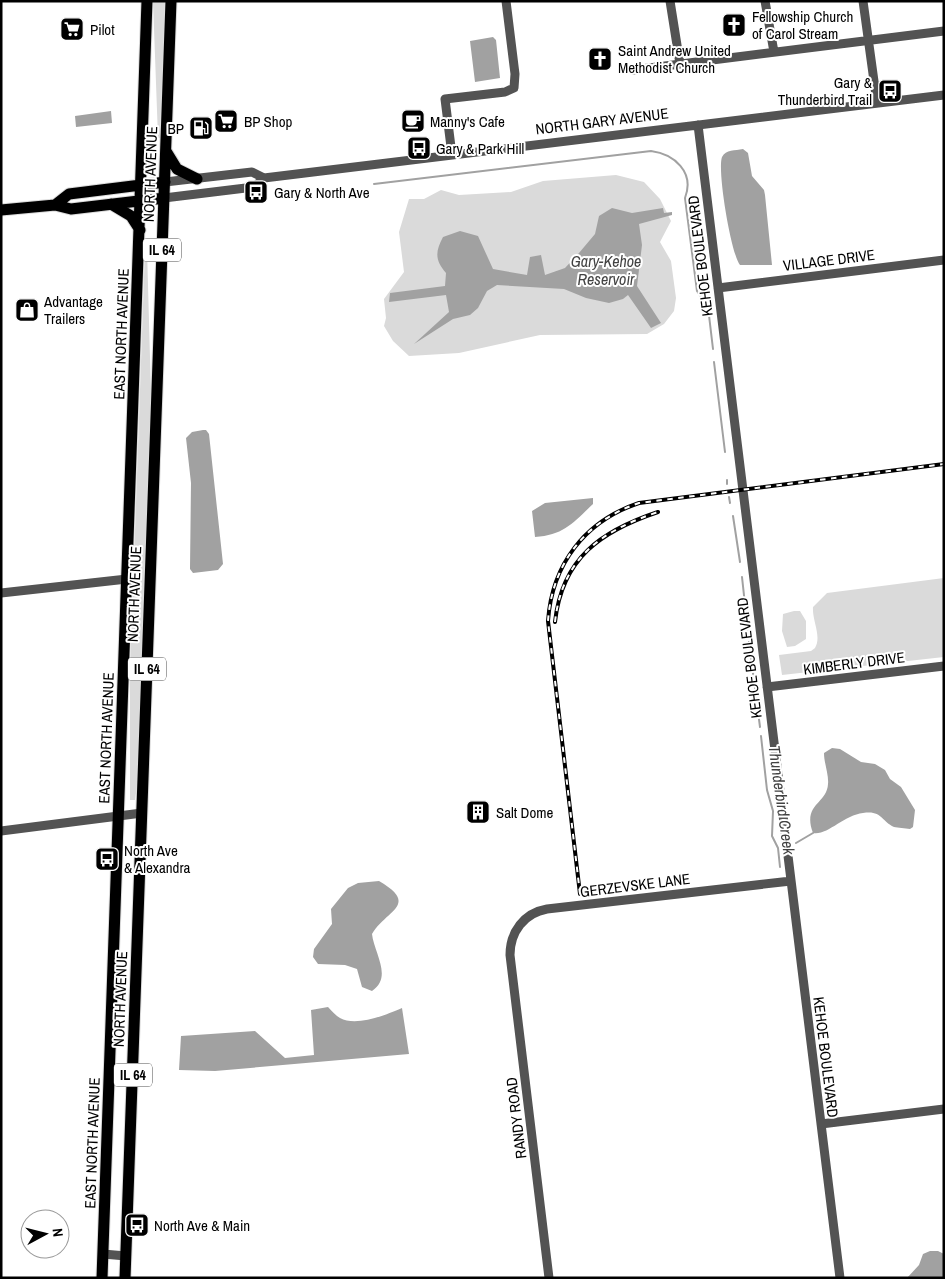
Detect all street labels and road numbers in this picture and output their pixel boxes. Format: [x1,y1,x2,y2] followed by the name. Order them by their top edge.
[534,102,670,140] street label: NORTH GARY AVENUE
[138,126,162,222] street label: NORTH AVENUE
[682,194,718,318] street label: KEHOE BOULEVARD
[143,238,181,262] road number: IL 64
[782,244,876,276] street label: VILLAGE DRIVE
[108,268,134,400] street label: EAST NORTH AVENUE
[122,546,146,642] street label: NORTH AVENUE
[731,596,767,720] street label: KEHOE BOULEVARD
[802,646,906,680] street label: KIMBERLY DRIVE
[128,658,166,681] road number: IL 64
[93,672,119,804] street label: EAST NORTH AVENUE
[579,868,691,902] street label: GERZEVSKE LANE
[108,951,132,1047] street label: NORTH AVENUE
[808,995,844,1119] street label: KEHOE BOULEVARD
[114,1064,152,1086] road number: IL 64
[501,1076,531,1160] street label: RANDY ROAD
[79,1077,105,1209] street label: EAST NORTH AVENUE

